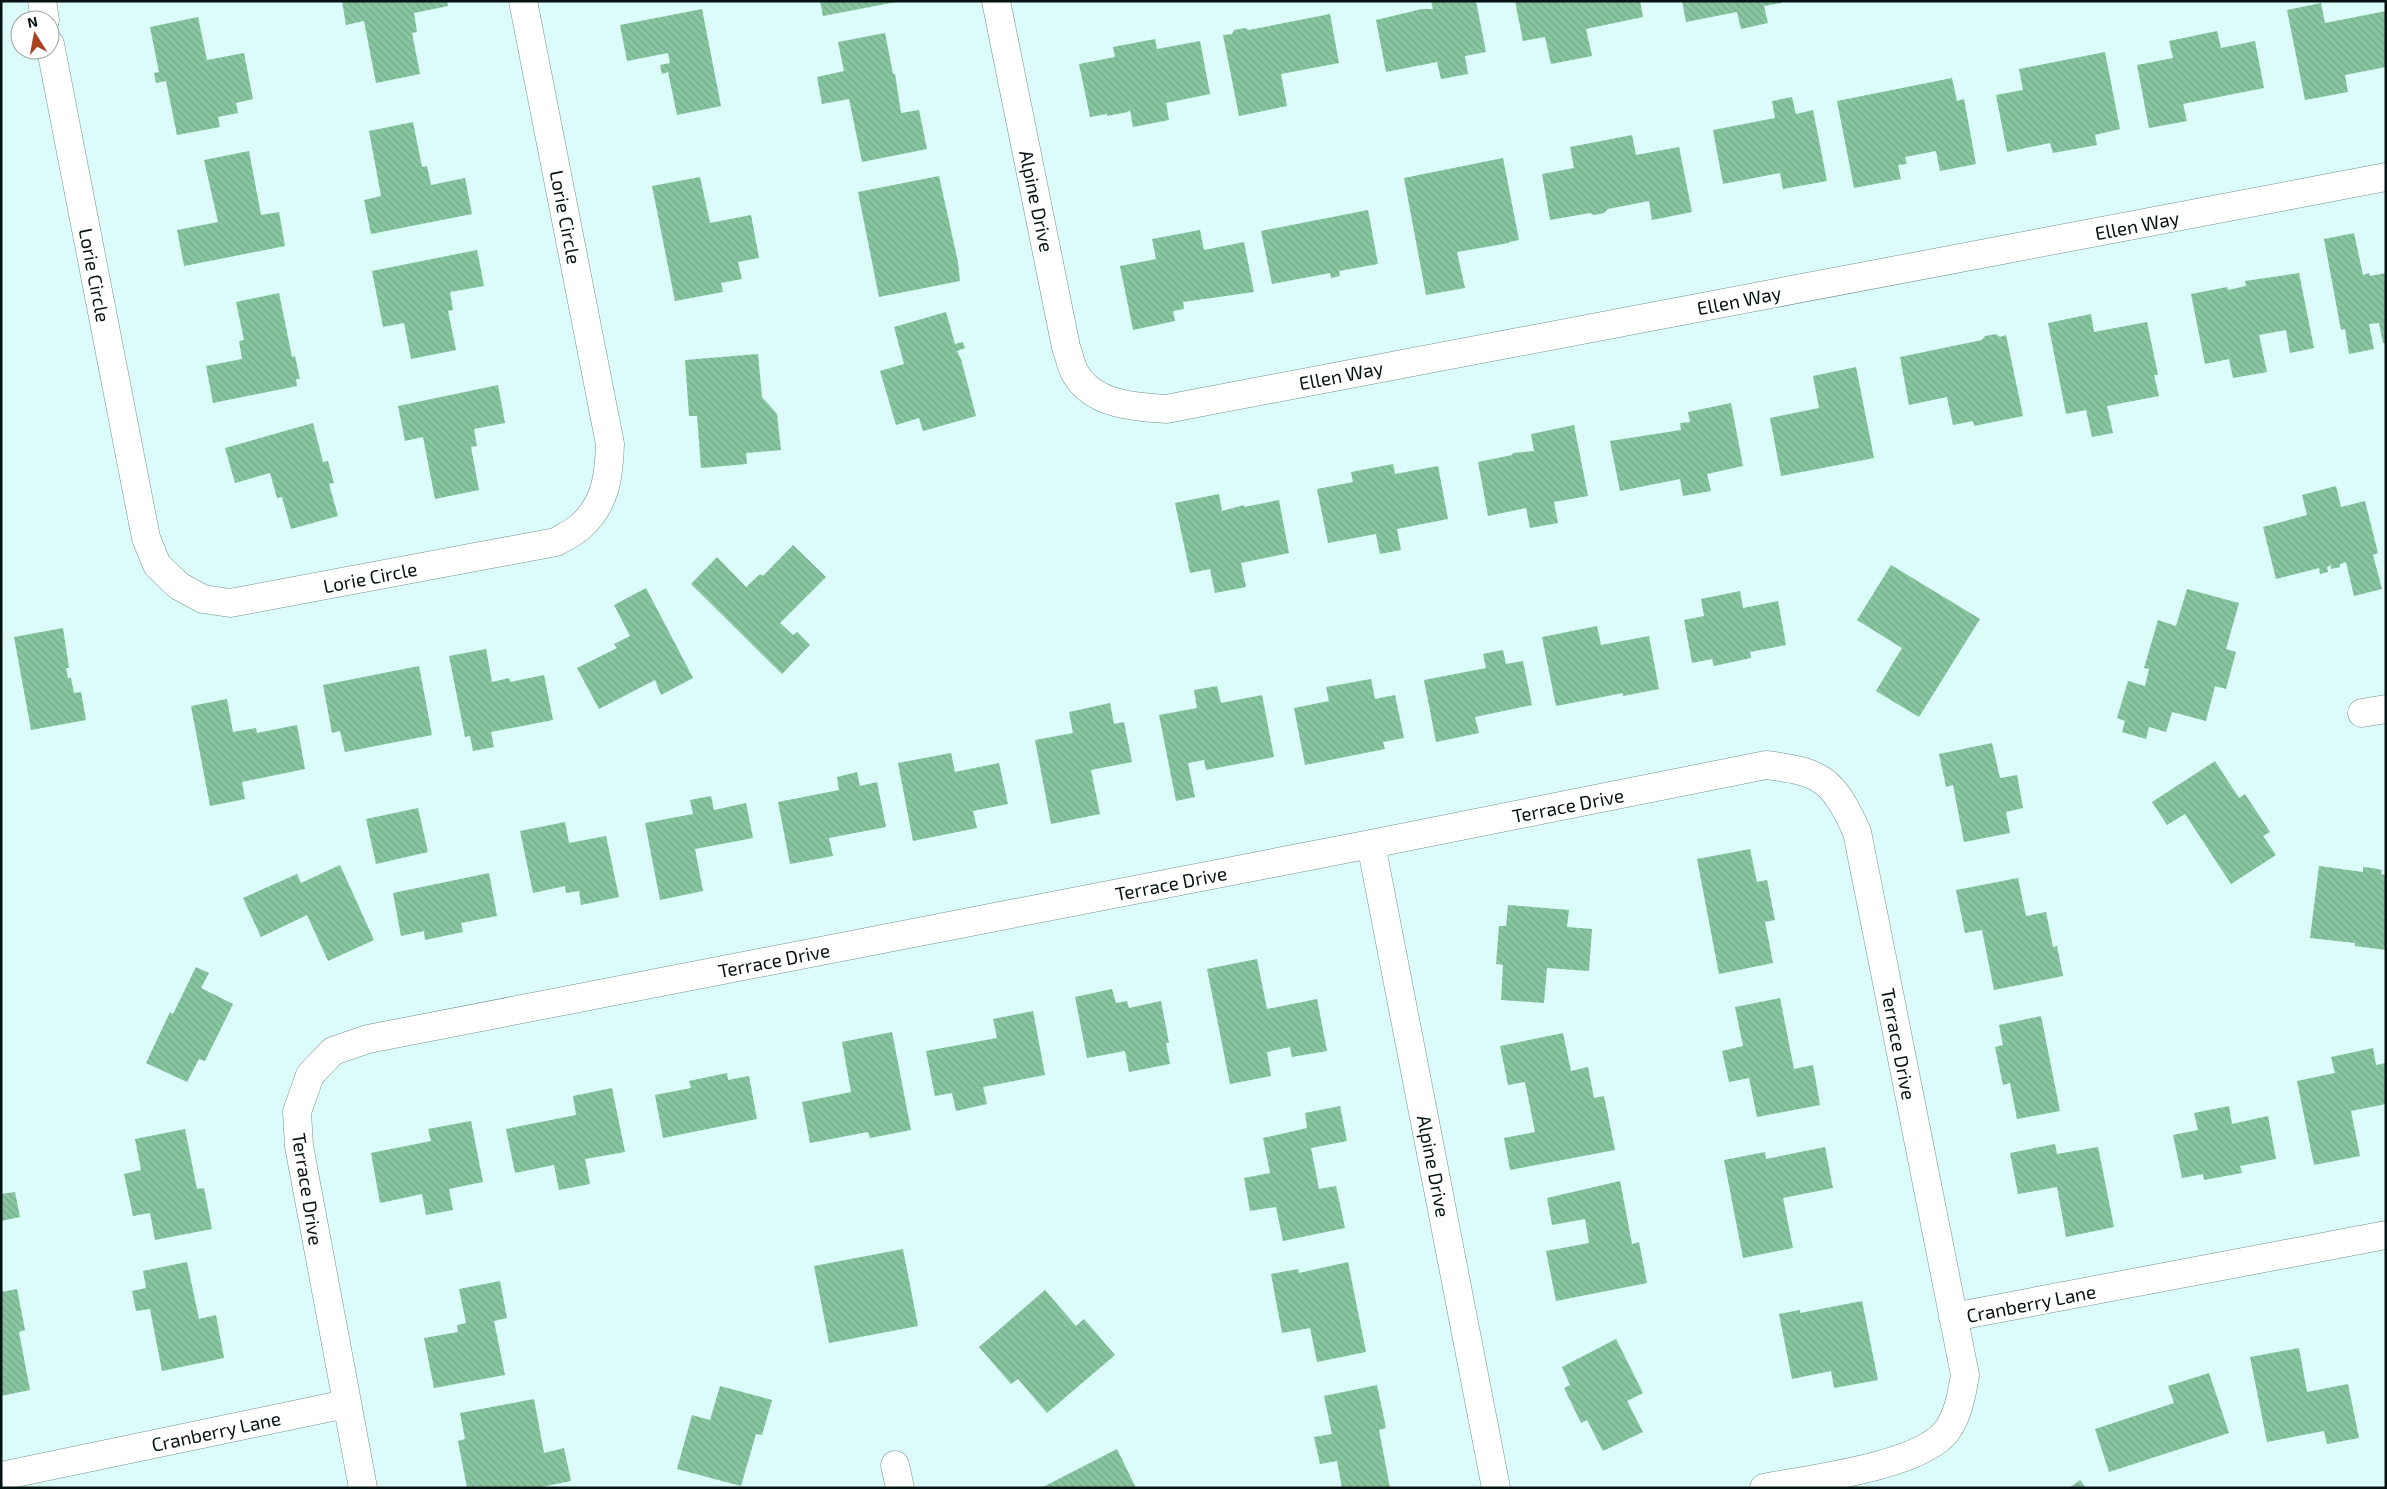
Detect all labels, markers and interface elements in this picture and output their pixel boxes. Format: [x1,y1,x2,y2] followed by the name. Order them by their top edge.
[10,10,60,60] north arrow
[26,12,39,31] text: N
[1015,148,1059,254] street label: Alpine Drive
[546,168,586,266] street label: Lorie Circle
[2093,206,2181,244] street label: Ellen Way
[75,226,115,324] street label: Lorie Circle
[1695,281,1783,319] street label: Ellen Way
[1297,356,1385,394] street label: Ellen Way
[321,557,419,597] street label: Lorie Circle
[1510,783,1626,827] street label: Terrace Drive
[1113,861,1229,905] street label: Terrace Drive
[716,938,832,982] street label: Terrace Drive
[1877,986,1921,1102] street label: Terrace Drive
[1413,1113,1455,1219] street label: Alpine Drive
[288,1131,328,1247] street label: Terrace Drive
[1964,1279,2098,1327] street label: Cranberry Lane
[149,1406,283,1456] street label: Cranberry Lane

